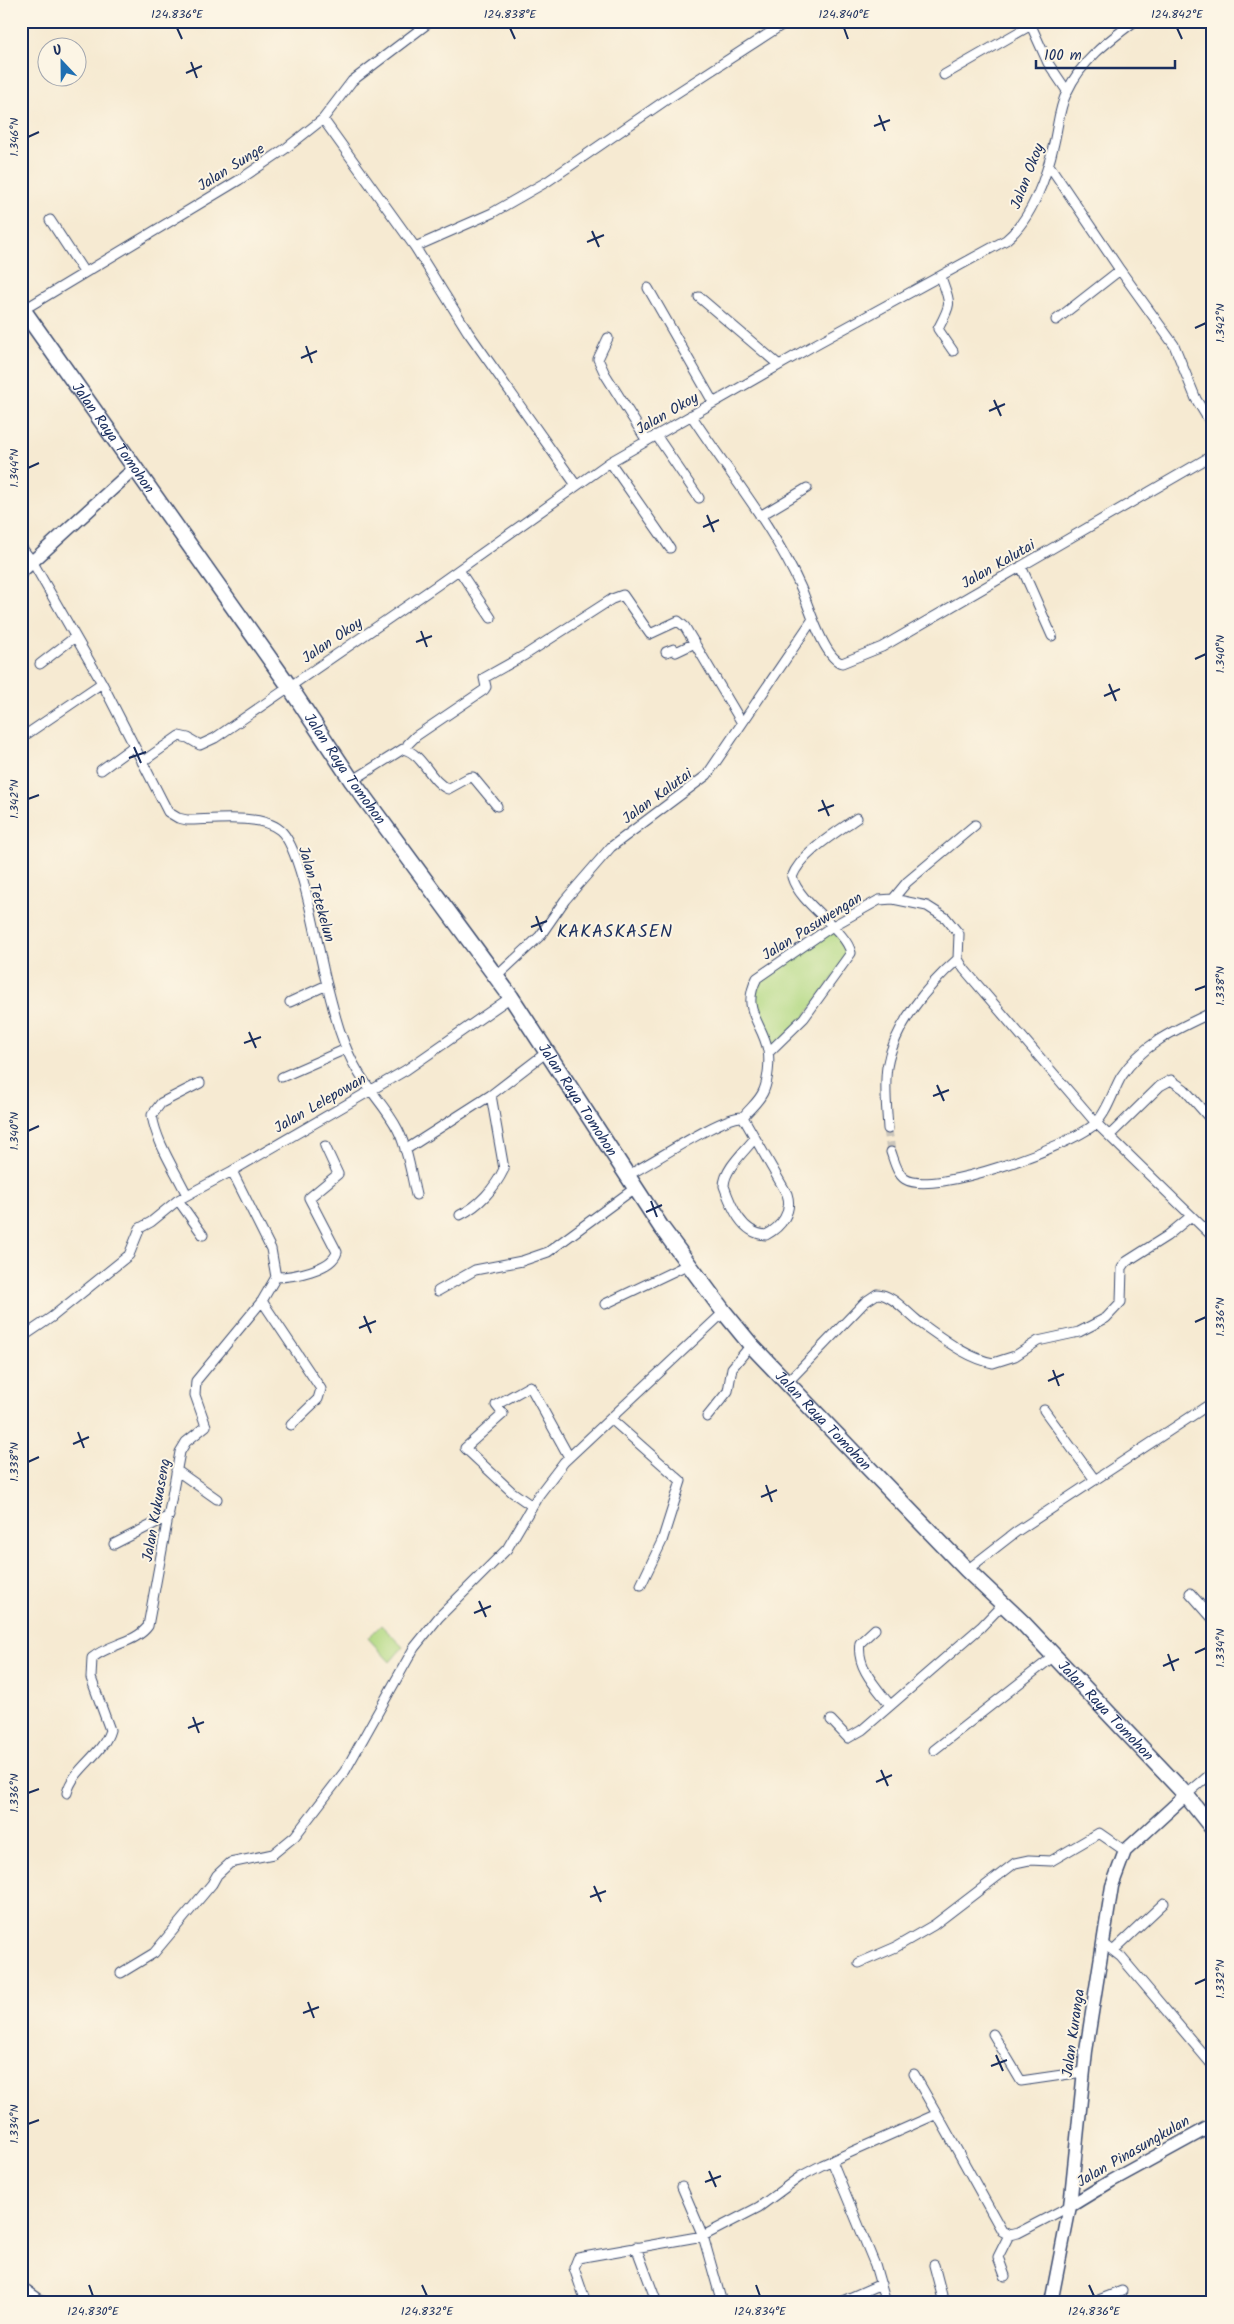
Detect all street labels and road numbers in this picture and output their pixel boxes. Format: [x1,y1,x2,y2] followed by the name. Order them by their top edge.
[193,137,270,198] street label: Jalan Sunge
[1004,139,1052,213] street label: Jalan Okoy
[65,378,160,499] street label: Jalan Raya Tomohon
[632,386,704,441] street label: Jalan Okoy
[957,533,1041,596] street label: Jalan Kalutai
[297,611,369,670] street label: Jalan Okoy
[297,708,391,830] street label: Jalan Raya Tomohon
[617,762,699,831] street label: Jalan Kalutai
[291,843,341,945] street label: Jalan Tetekelun
[758,886,867,967] street label: Jalan Pasuwengan
[531,1039,623,1162] street label: Jalan Raya Tomohon
[270,1068,371,1140] street label: Jalan Lelepowan
[768,1366,877,1477] street label: Jalan Raya Tomohon
[136,1457,178,1564] street label: Jalan Kukuaseng
[1051,1655,1159,1767] street label: Jalan Raya Tomohon
[1056,1987,1092,2079] street label: Jalan Kuranga
[1072,2110,1195,2194] street label: Jalan Pinasungkulan

